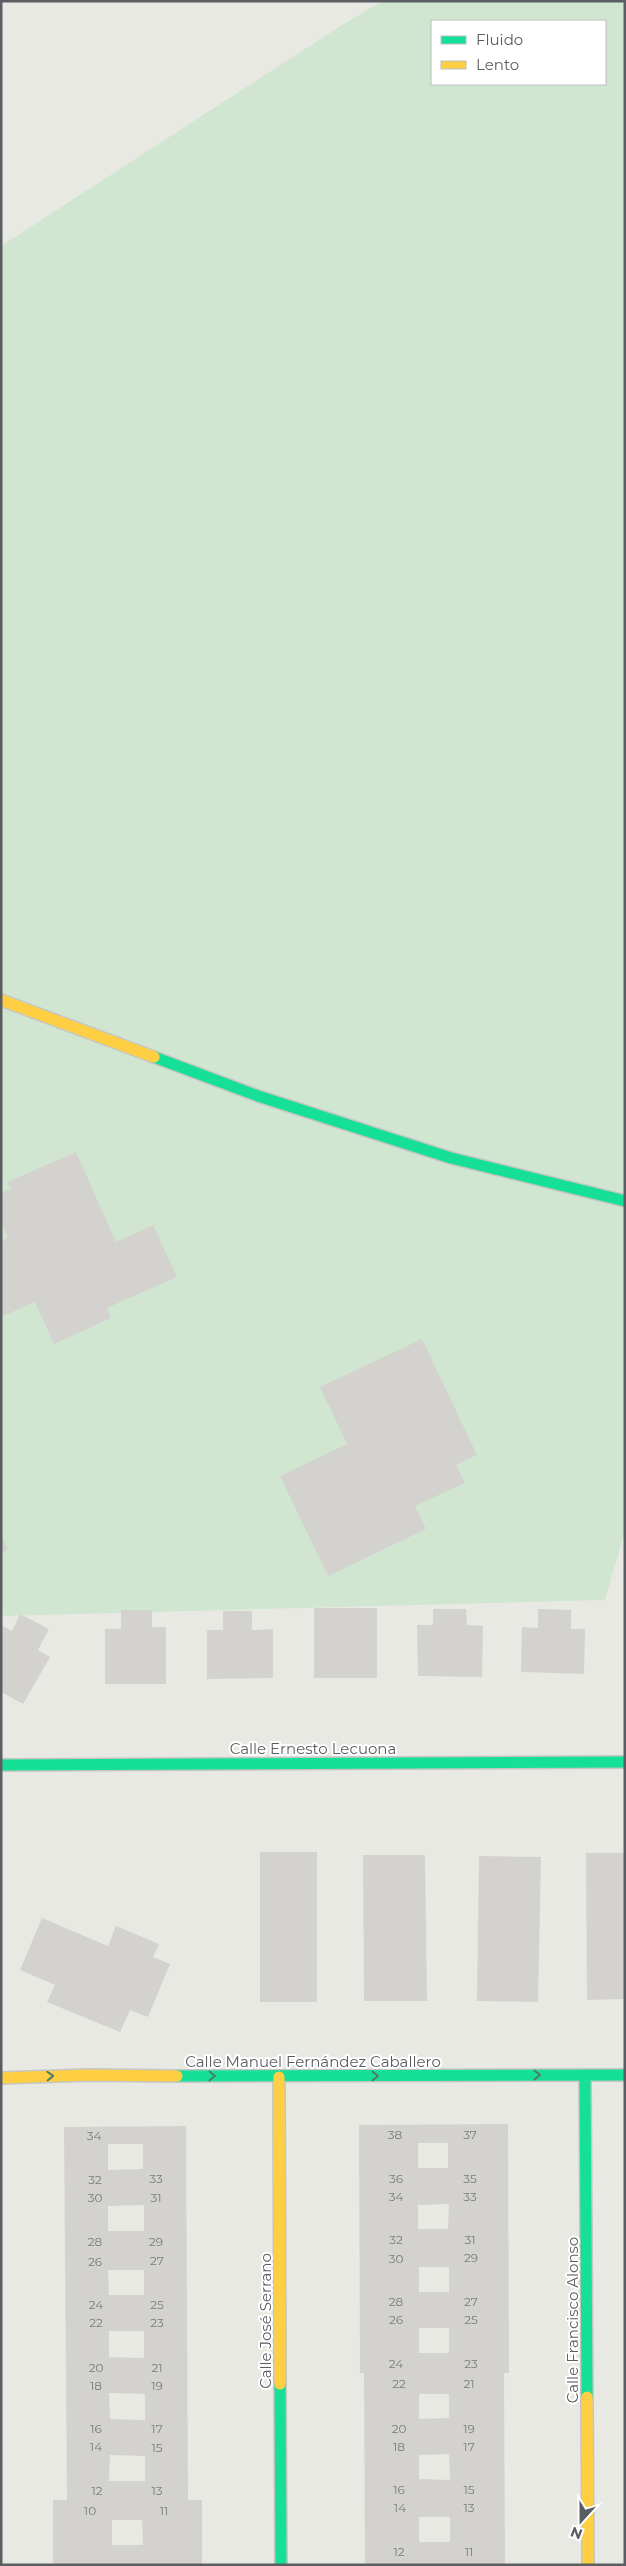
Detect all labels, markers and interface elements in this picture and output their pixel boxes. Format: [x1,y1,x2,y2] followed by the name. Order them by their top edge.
[431,20,606,85] legend
[476,30,523,49] text: Fluido
[476,55,519,74] text: Lento
[230,1739,396,1758] street label: Calle Ernesto Lecuona
[185,2052,441,2071] street label: Calle Manuel Fernández Caballero
[534,2070,542,2080] one-way arrow
[46,2071,54,2081] one-way arrow
[209,2071,217,2081] one-way arrow
[371,2071,379,2082] one-way arrow
[388,2127,403,2142] house number: 38
[463,2127,477,2142] house number: 37
[87,2128,101,2143] house number: 34
[149,2171,163,2186] house number: 33
[389,2171,403,2186] house number: 36
[463,2171,477,2186] house number: 35
[88,2172,102,2187] house number: 32
[389,2189,403,2204] house number: 34
[463,2189,477,2204] house number: 33
[88,2190,102,2205] house number: 30
[150,2190,162,2205] house number: 31
[389,2232,403,2247] house number: 32
[464,2232,476,2247] house number: 31
[88,2234,103,2249] house number: 28
[149,2234,163,2249] house number: 29
[563,2237,582,2403] street label: Calle Francisco Alonso
[464,2250,478,2265] house number: 29
[389,2251,403,2266] house number: 30
[150,2253,164,2268] house number: 27
[256,2253,275,2389] street label: Calle José Serrano
[88,2254,102,2269] house number: 26
[389,2294,404,2309] house number: 28
[464,2294,478,2309] house number: 27
[89,2297,103,2312] house number: 24
[150,2297,164,2312] house number: 25
[389,2312,403,2327] house number: 26
[464,2312,478,2327] house number: 25
[89,2315,103,2330] house number: 22
[150,2315,164,2330] house number: 23
[389,2356,403,2371] house number: 24
[464,2356,478,2371] house number: 23
[89,2360,103,2375] house number: 20
[151,2360,163,2375] house number: 21
[392,2376,406,2391] house number: 22
[463,2376,475,2391] house number: 21
[90,2378,102,2393] house number: 18
[151,2378,163,2393] house number: 19
[90,2421,102,2436] house number: 16
[151,2421,163,2436] house number: 17
[392,2421,406,2436] house number: 20
[463,2421,475,2436] house number: 19
[90,2439,102,2454] house number: 14
[393,2439,405,2454] house number: 18
[463,2439,475,2454] house number: 17
[151,2440,163,2455] house number: 15
[393,2482,405,2497] house number: 16
[463,2482,475,2497] house number: 15
[91,2483,103,2498] house number: 12
[151,2483,163,2498] house number: 13
[556,2496,606,2546] north arrow
[394,2500,406,2515] house number: 14
[463,2500,475,2515] house number: 13
[84,2503,96,2518] house number: 10
[160,2503,168,2518] house number: 11
[568,2523,585,2544] text: N
[393,2544,405,2559] house number: 12
[465,2544,473,2559] house number: 11

